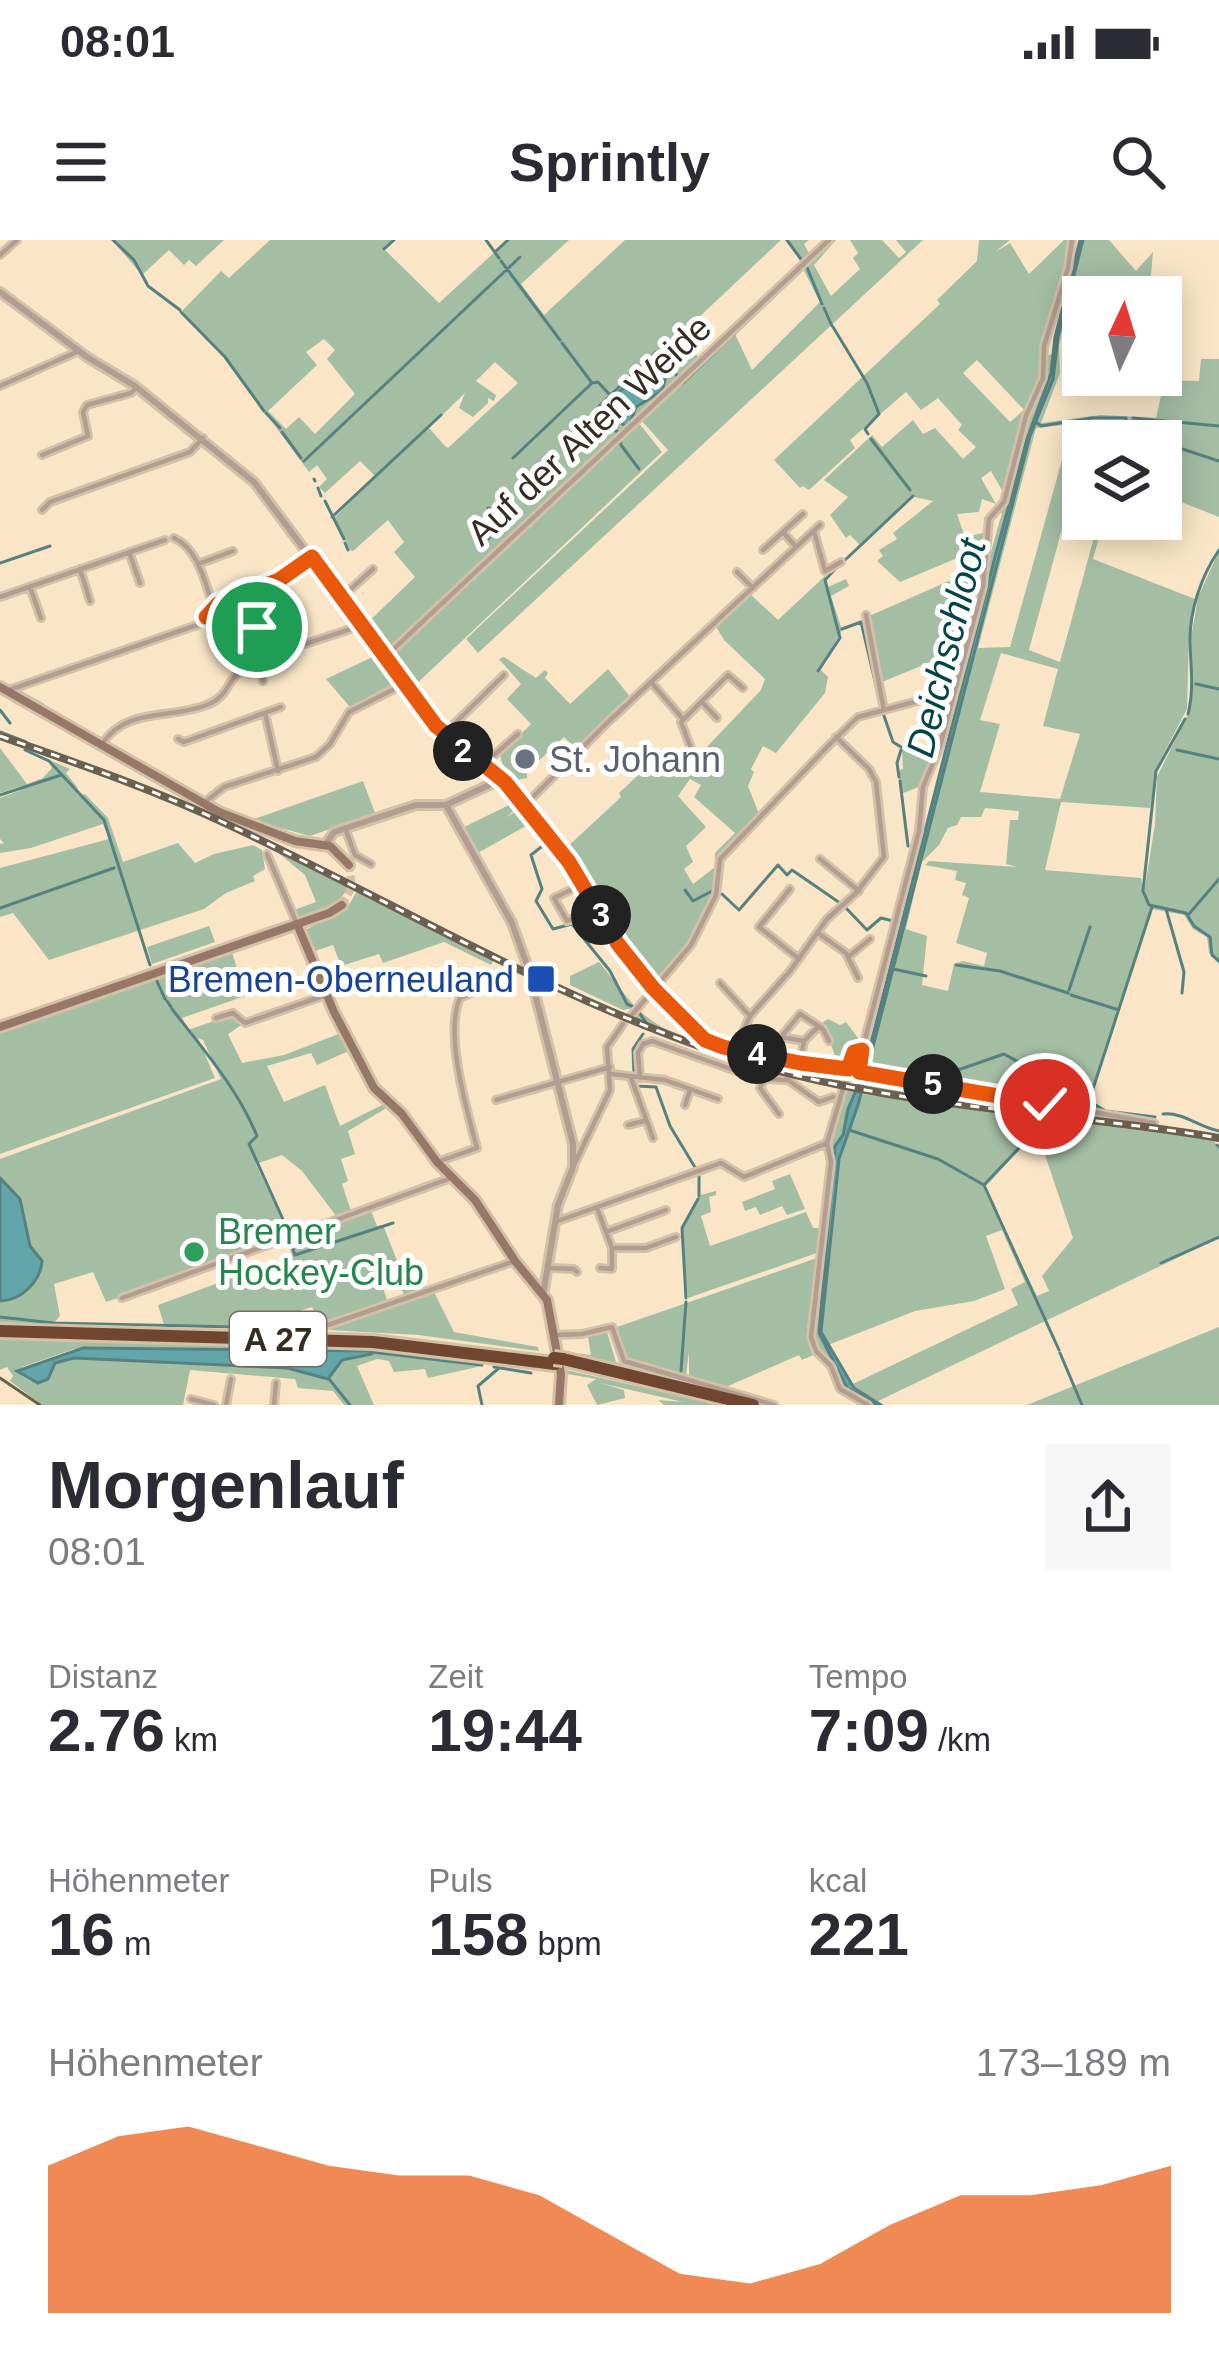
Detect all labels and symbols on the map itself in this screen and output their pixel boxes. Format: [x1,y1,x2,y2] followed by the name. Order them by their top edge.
[1062,276,1182,396] north arrow
[459,307,719,553] street label: Auf der Alten Weide
[898,532,994,762] water label: Deichschloot
[206,576,308,678] pin
[433,721,493,781] pin: 2
[549,739,721,780] place label: St. Johann
[512,746,538,772] marker: St. Johann
[571,885,631,945] pin: 3
[168,959,514,1000] place label: Bremen-Oberneuland
[525,963,557,995] marker: Bremen-Oberneuland
[727,1024,787,1084] pin: 4
[994,1053,1096,1155] pin
[903,1054,963,1114] pin: 5
[218,1211,424,1293] place label: Bremer Hockey-Club
[181,1239,207,1265] marker: Bremer Hockey-Club
[230,1312,326,1366] road number: A 27

